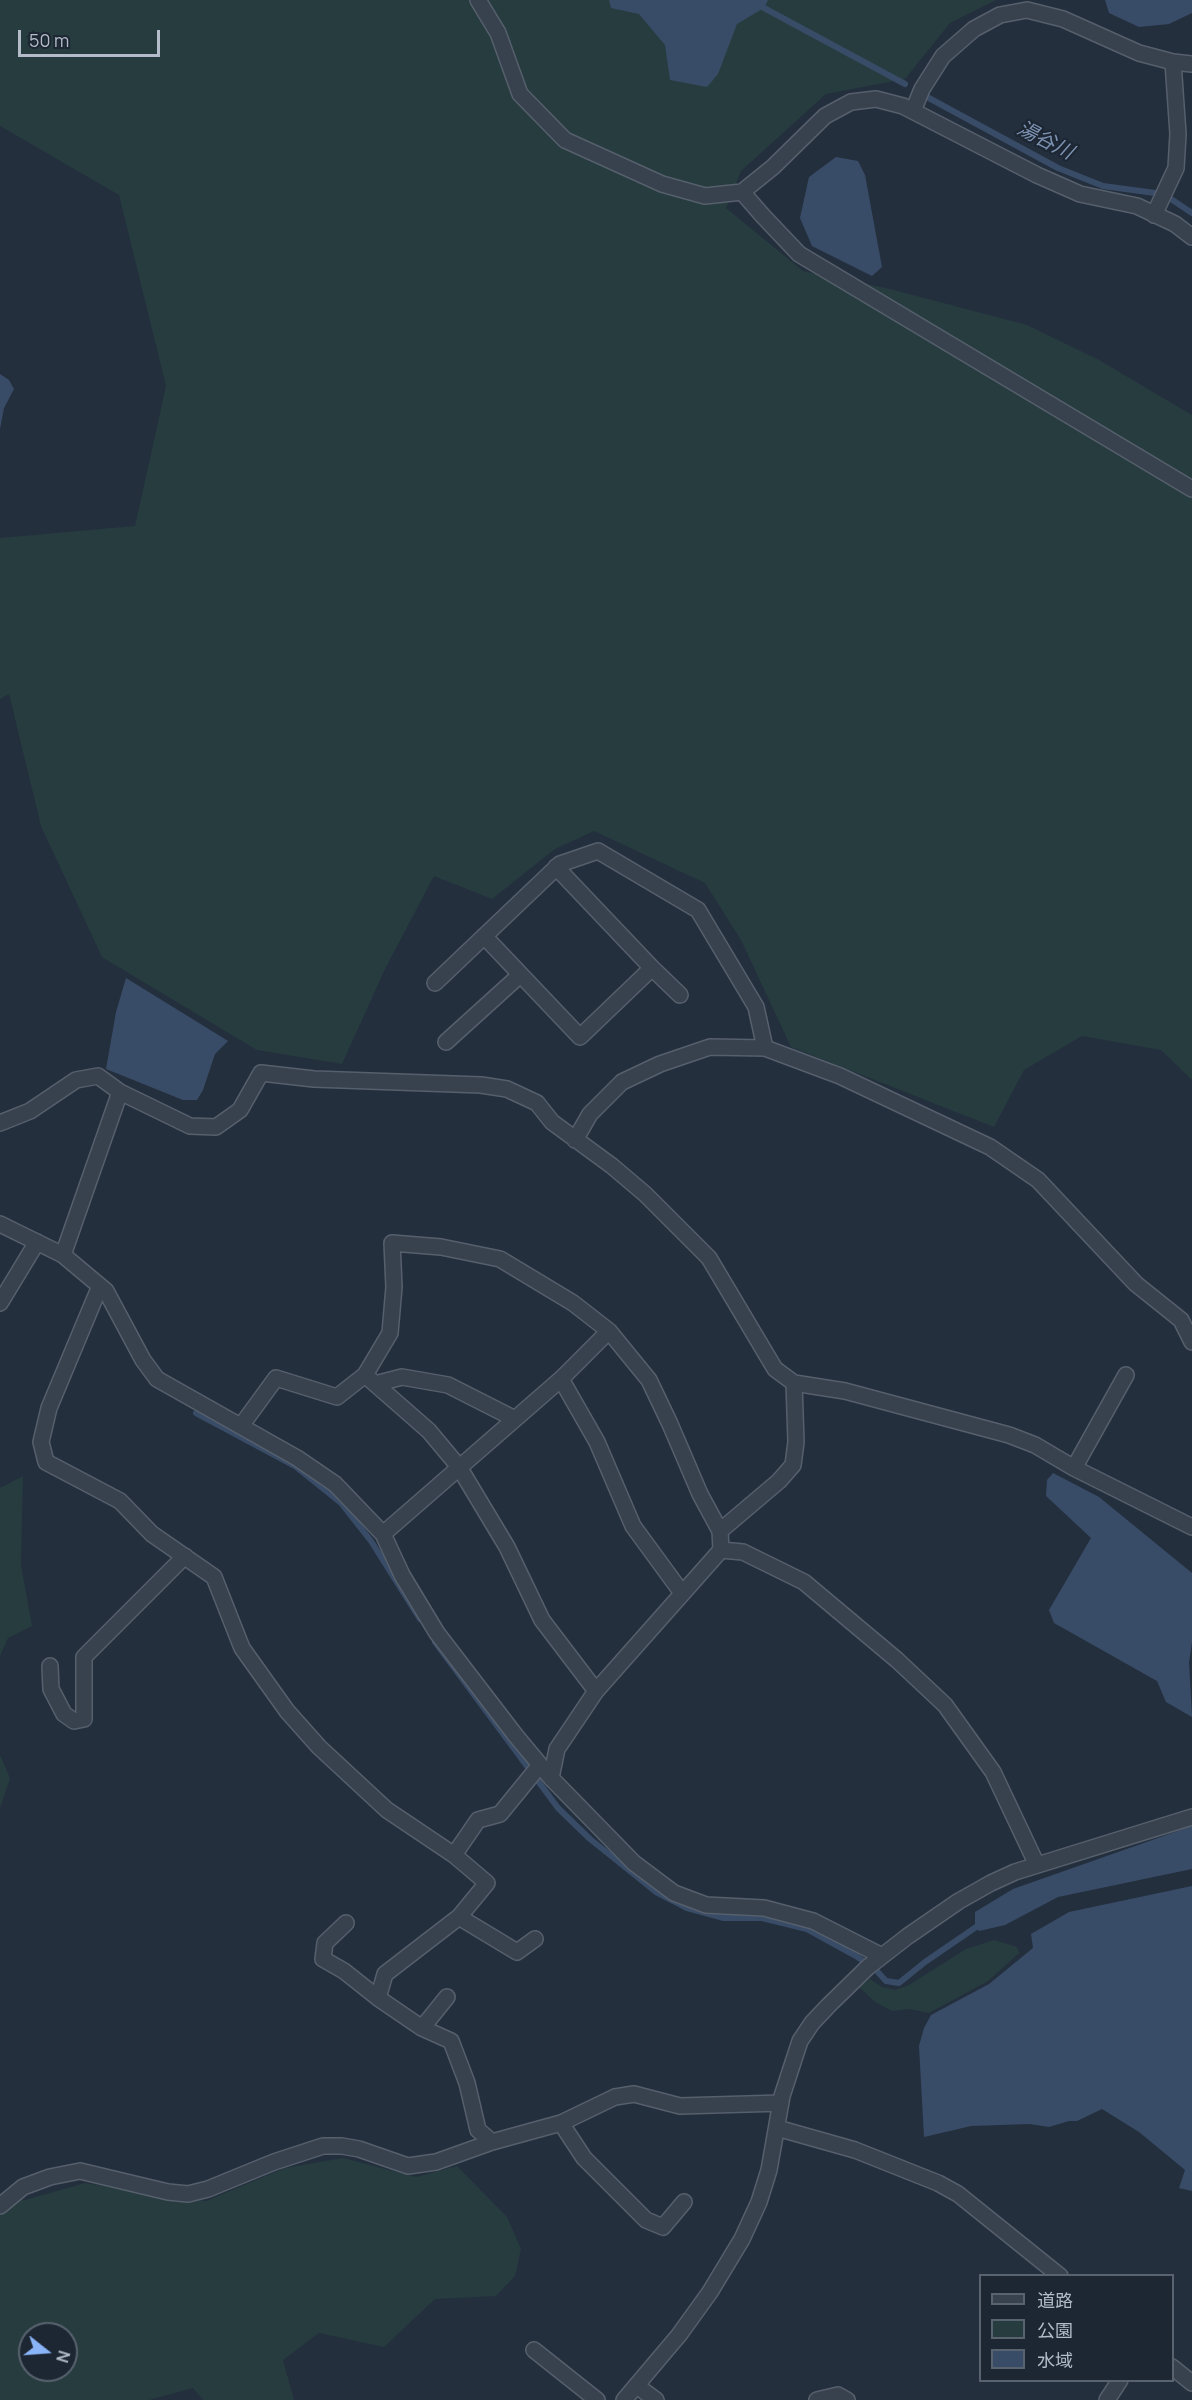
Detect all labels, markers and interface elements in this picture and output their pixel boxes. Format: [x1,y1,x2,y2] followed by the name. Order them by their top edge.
[21,18,164,56] scale bar
[29,28,69,52] text: 50 m
[1013,117,1077,165] water label: 湯谷川
[979,2274,1174,2382] legend
[1037,2288,1073,2312] text: 道路
[1037,2318,1073,2342] text: 公園
[18,2322,78,2382] north arrow
[51,2348,76,2365] text: N
[1037,2348,1073,2372] text: 水域

